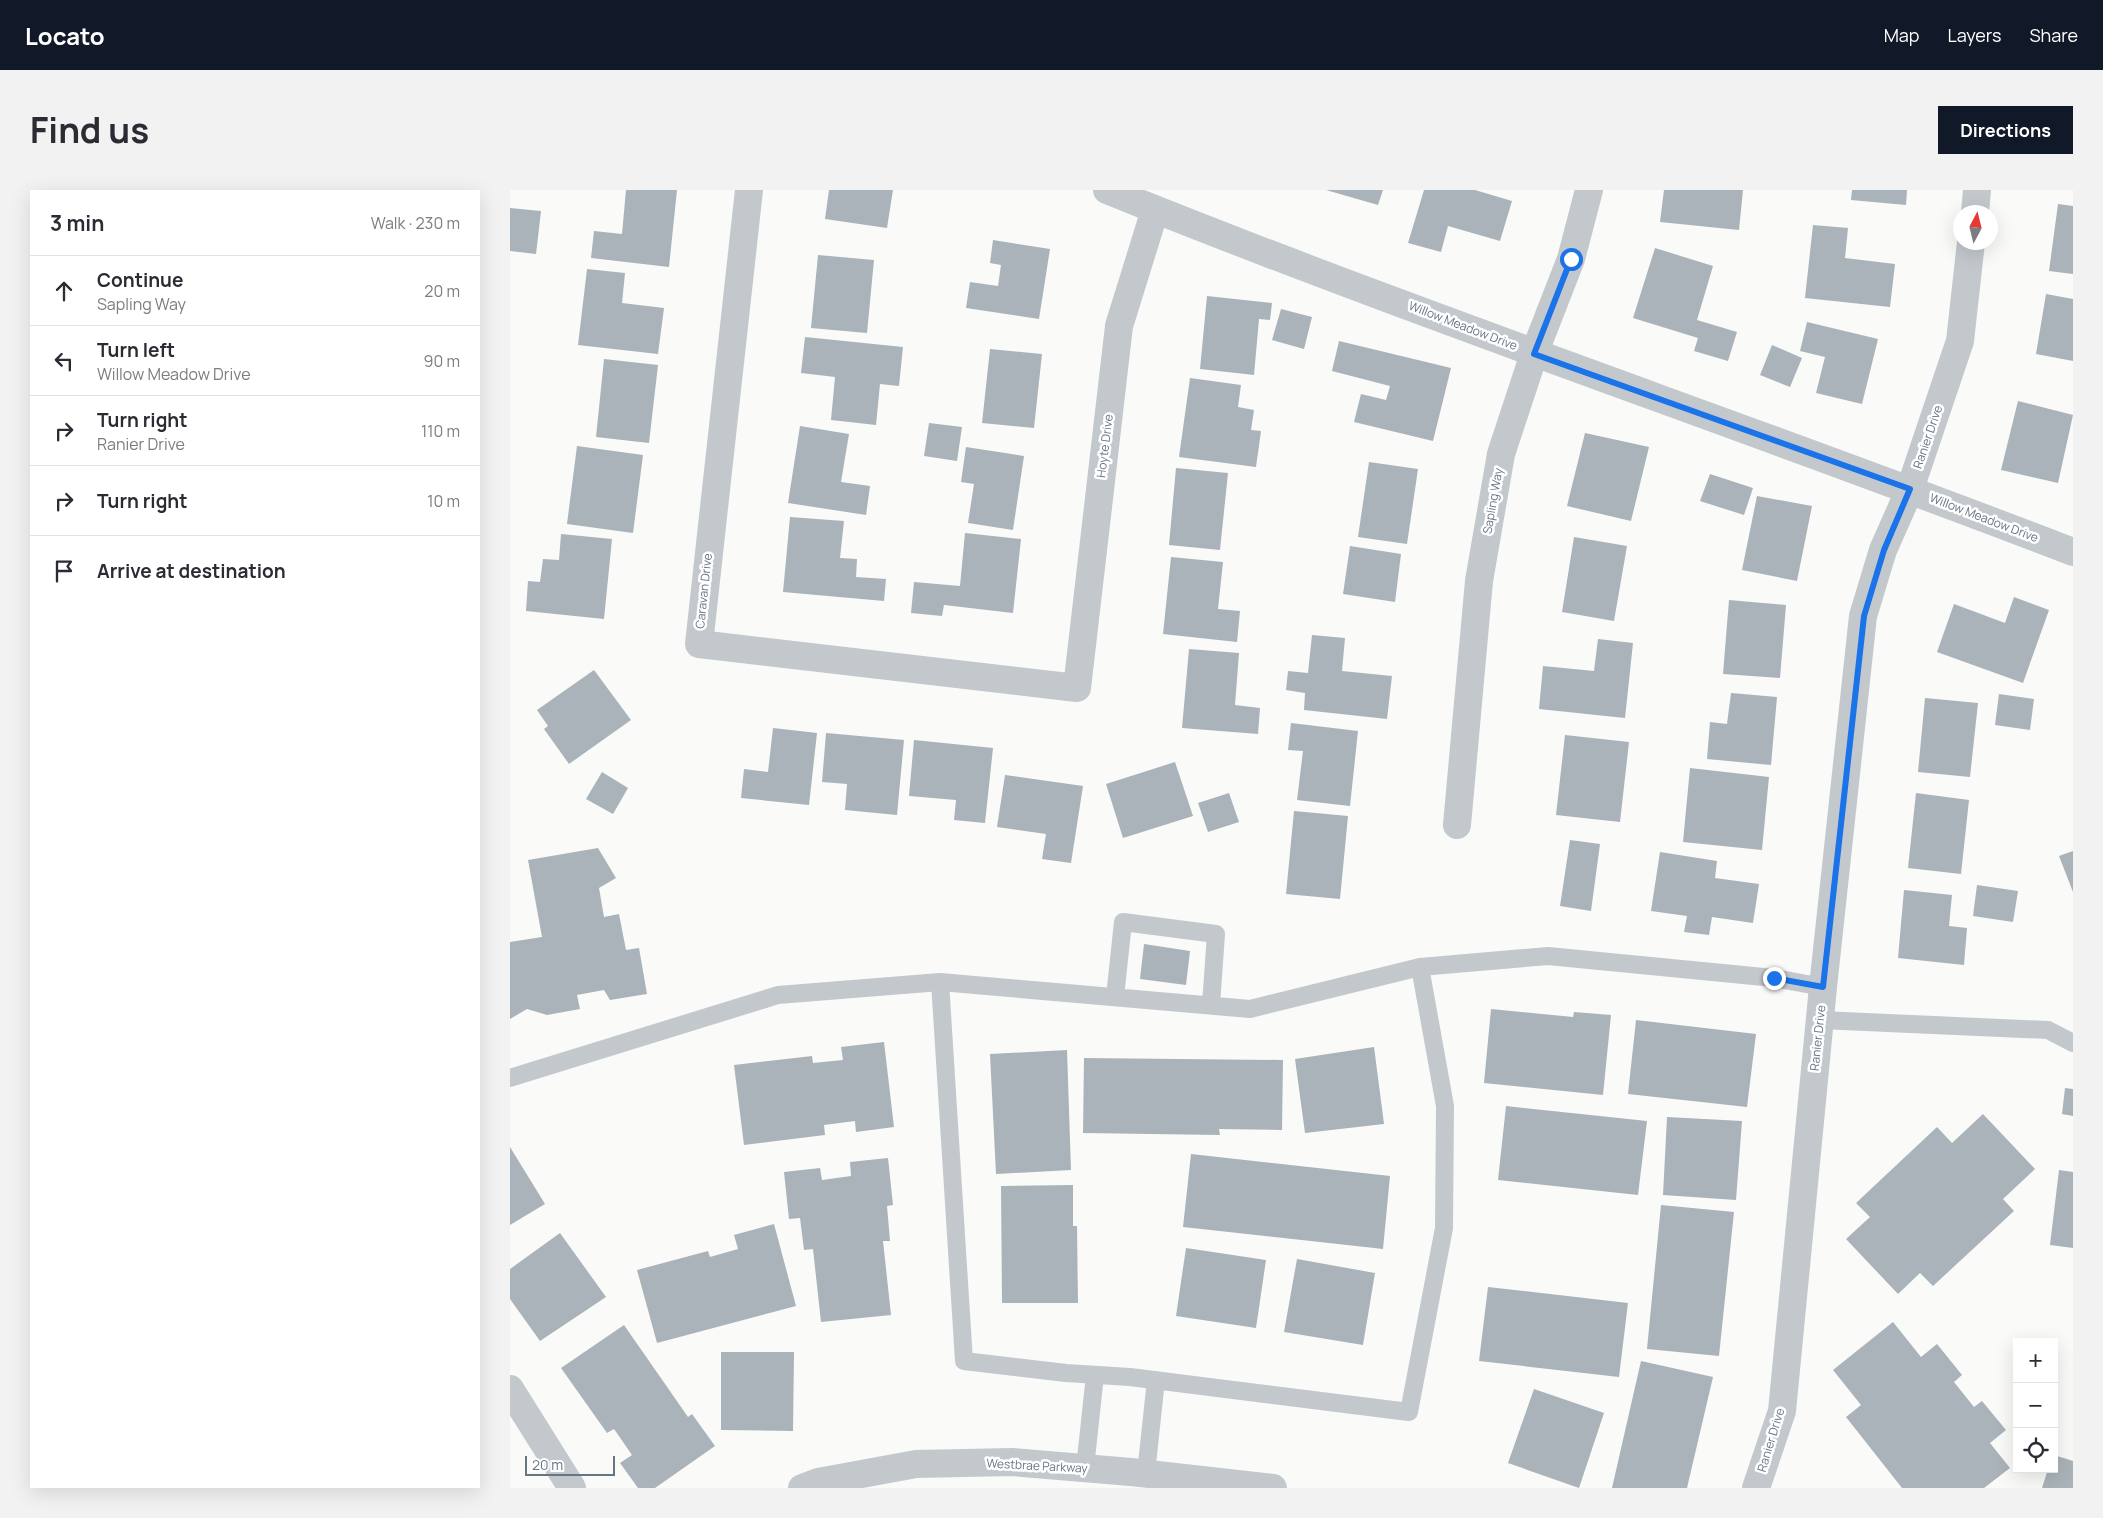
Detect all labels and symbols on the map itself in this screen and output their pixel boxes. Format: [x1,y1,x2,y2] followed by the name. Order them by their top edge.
[1953,205,1998,250] north arrow
[1560,248,1583,271] route start
[1406,297,1520,354] street label: Willow Meadow Drive
[1909,403,1946,471] street label: Ranier Drive
[1092,413,1117,479] street label: Hoyte Drive
[1478,466,1507,535] street label: Sapling Way
[1927,489,2041,546] street label: Willow Meadow Drive
[691,552,716,630] street label: Caravan Drive
[1763,967,1786,990] route end
[1806,1004,1829,1072] street label: Ranier Drive
[1753,1406,1788,1474] street label: Ranier Drive
[525,1453,615,1476] scale bar
[986,1454,1089,1477] street label: Westbrae Parkway

